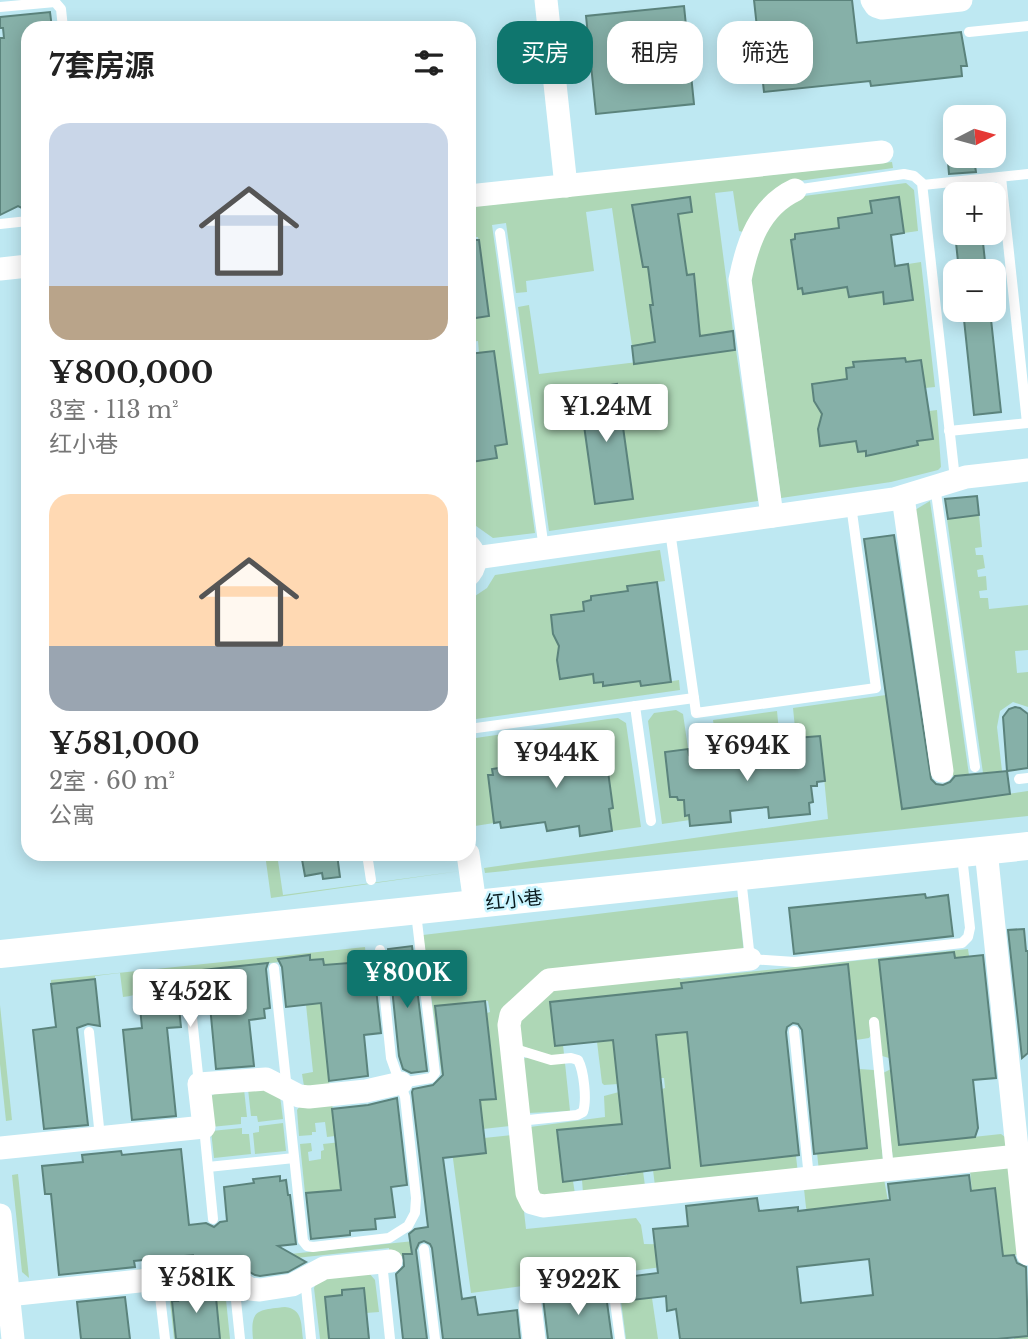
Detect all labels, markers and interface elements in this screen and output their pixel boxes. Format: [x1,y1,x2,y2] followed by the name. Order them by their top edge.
[497,21,593,84] chip: 买房
[607,21,703,84] chip: 租房
[717,21,813,84] chip: 筛选
[410,44,448,82] icon: filters
[49,47,154,84] text: 7套房源
[943,105,1006,168] north arrow
[943,105,1006,322] map controls
[186,168,312,294] icon: home
[943,182,1006,245] button: +
[943,259,1006,322] button: −
[49,354,214,391] text: ¥800,000
[549,384,663,444] pin: ¥1.24M
[560,393,652,421] text: ¥1.24M
[49,396,178,424] text: 3室 · 113 m²
[49,430,118,458] text: 红小巷
[186,539,312,665] icon: home
[698,724,796,783] pin: ¥694K
[49,725,200,762] text: ¥581,000
[507,730,605,790] pin: ¥944K
[705,732,789,760] text: ¥694K
[514,739,598,767] text: ¥944K
[49,767,175,795] text: 2室 · 60 m²
[49,801,95,829] text: 公寓
[484,886,544,914] street label: 红小巷
[358,950,456,1010] pin: ¥800K
[363,959,451,987] text: ¥800K
[141,970,239,1029] pin: ¥452K
[149,978,231,1006] text: ¥452K
[147,1256,245,1315] pin: ¥581K
[529,1258,627,1317] pin: ¥922K
[158,1264,234,1292] text: ¥581K
[536,1266,620,1294] text: ¥922K

